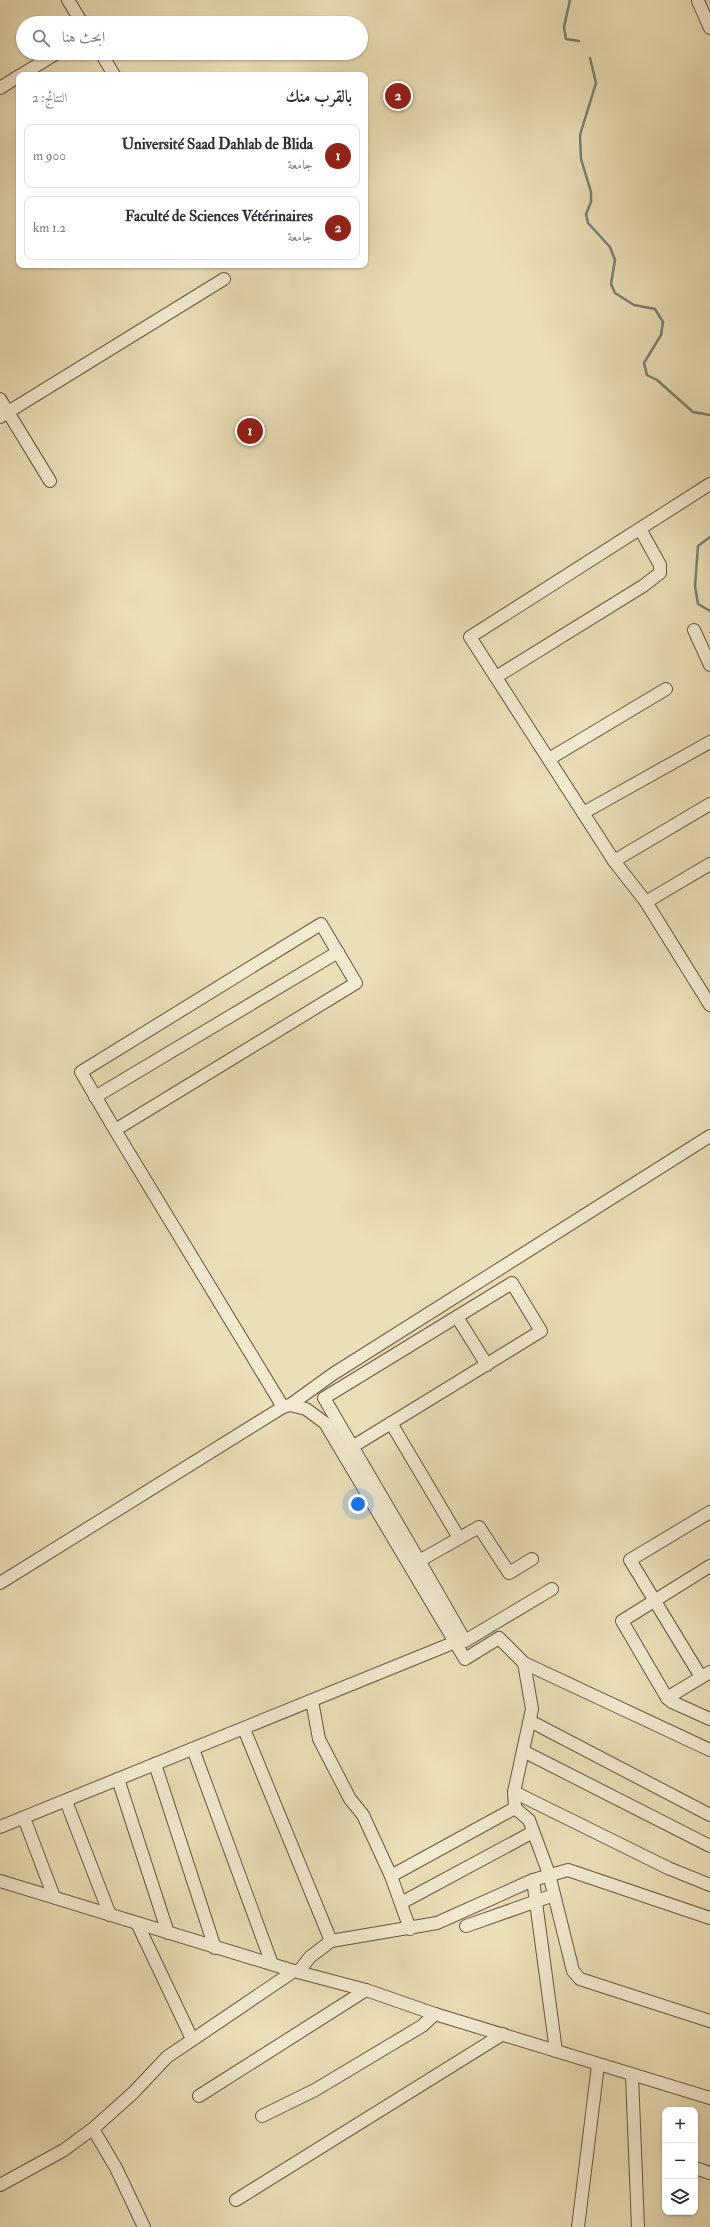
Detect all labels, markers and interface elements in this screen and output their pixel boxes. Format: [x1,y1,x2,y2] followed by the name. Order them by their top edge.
[16,16,368,60] search box
[30,27,52,49] icon: search
[62,28,105,47] text: ابحث هنا
[385,81,411,111] pin: 2
[286,86,352,107] text: بالقرب منك
[32,90,67,106] text: النتائج: 2
[122,135,313,154] text: Université Saad Dahlab de Blida
[33,148,66,164] text: 900 m
[336,148,340,164] text: 1
[287,157,313,173] text: جامعة
[125,207,313,226] text: Faculté de Sciences Vétérinaires
[33,220,66,236] text: 1.2 km
[335,220,341,236] text: 2
[287,229,313,245] text: جامعة
[237,416,263,446] pin: 1
[348,1494,368,1514] your location
[662,2107,698,2215] map controls
[662,2107,698,2143] button: +
[662,2143,698,2179] button: −
[662,2179,698,2215] button: layers

